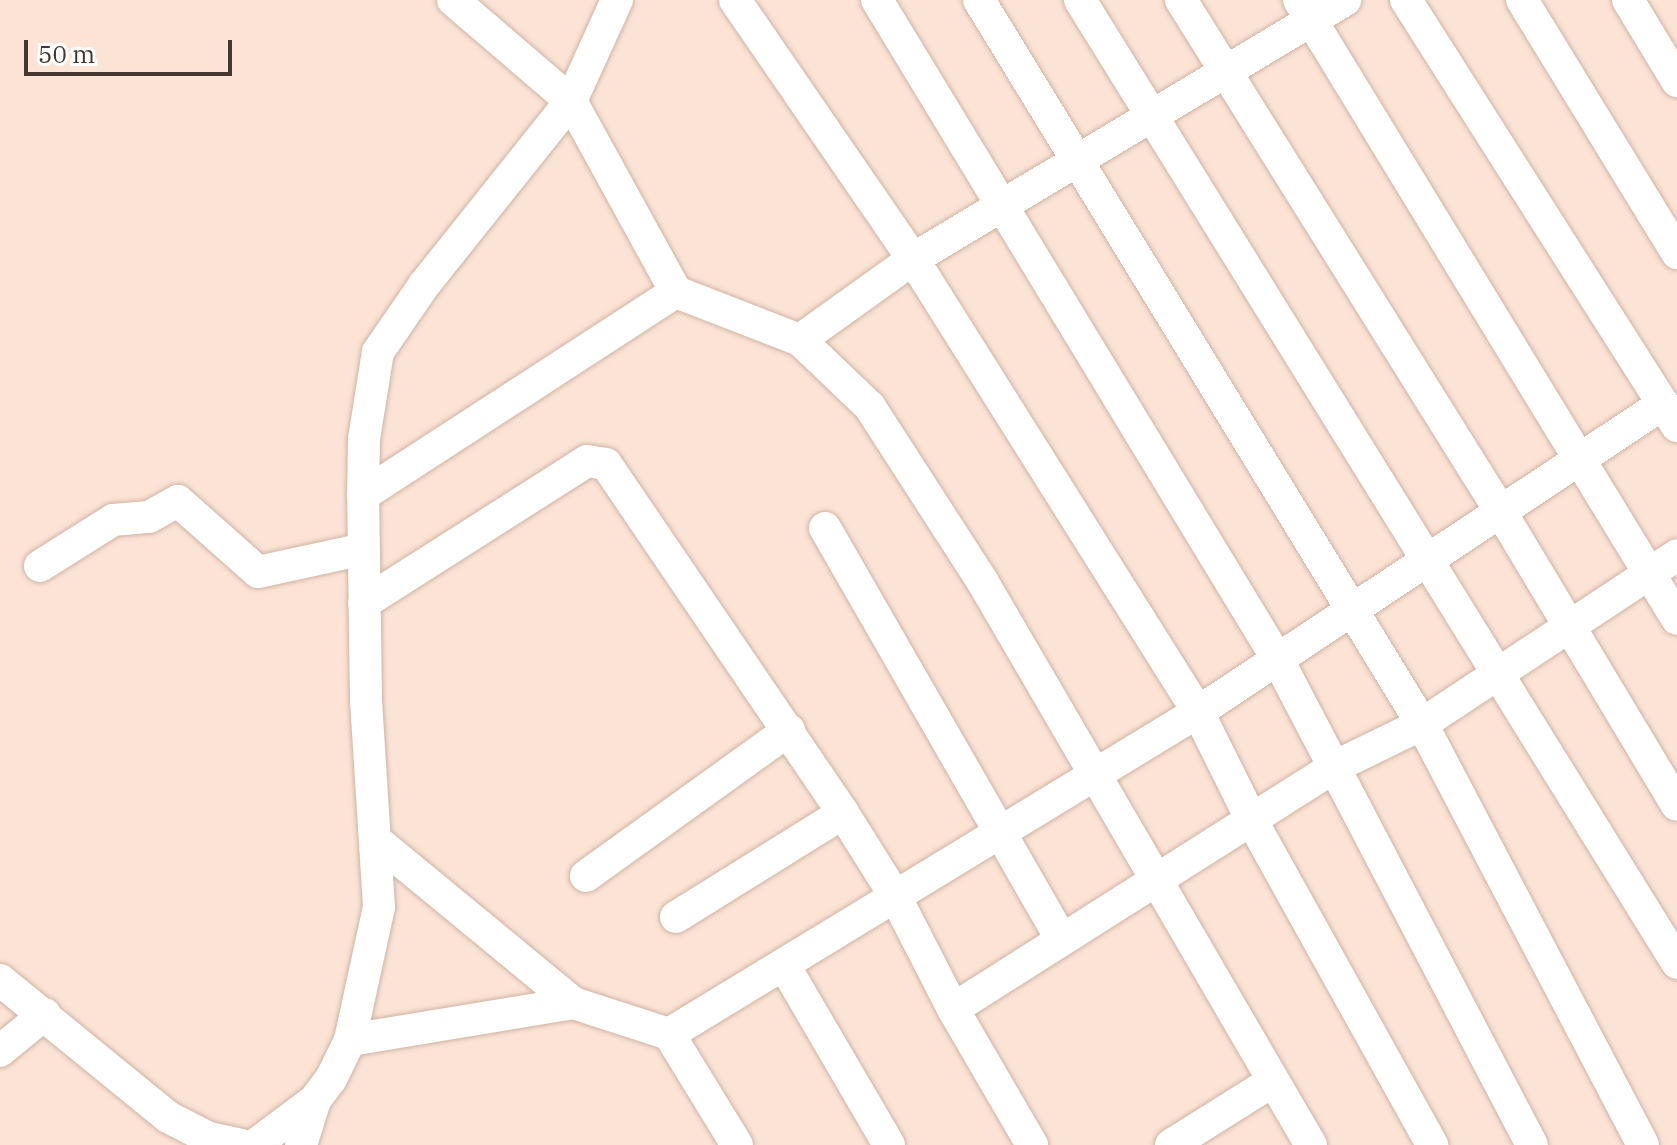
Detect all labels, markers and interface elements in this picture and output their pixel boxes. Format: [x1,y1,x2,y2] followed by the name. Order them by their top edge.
[28,24,236,74] scale bar
[38,38,95,70] text: 50 m

